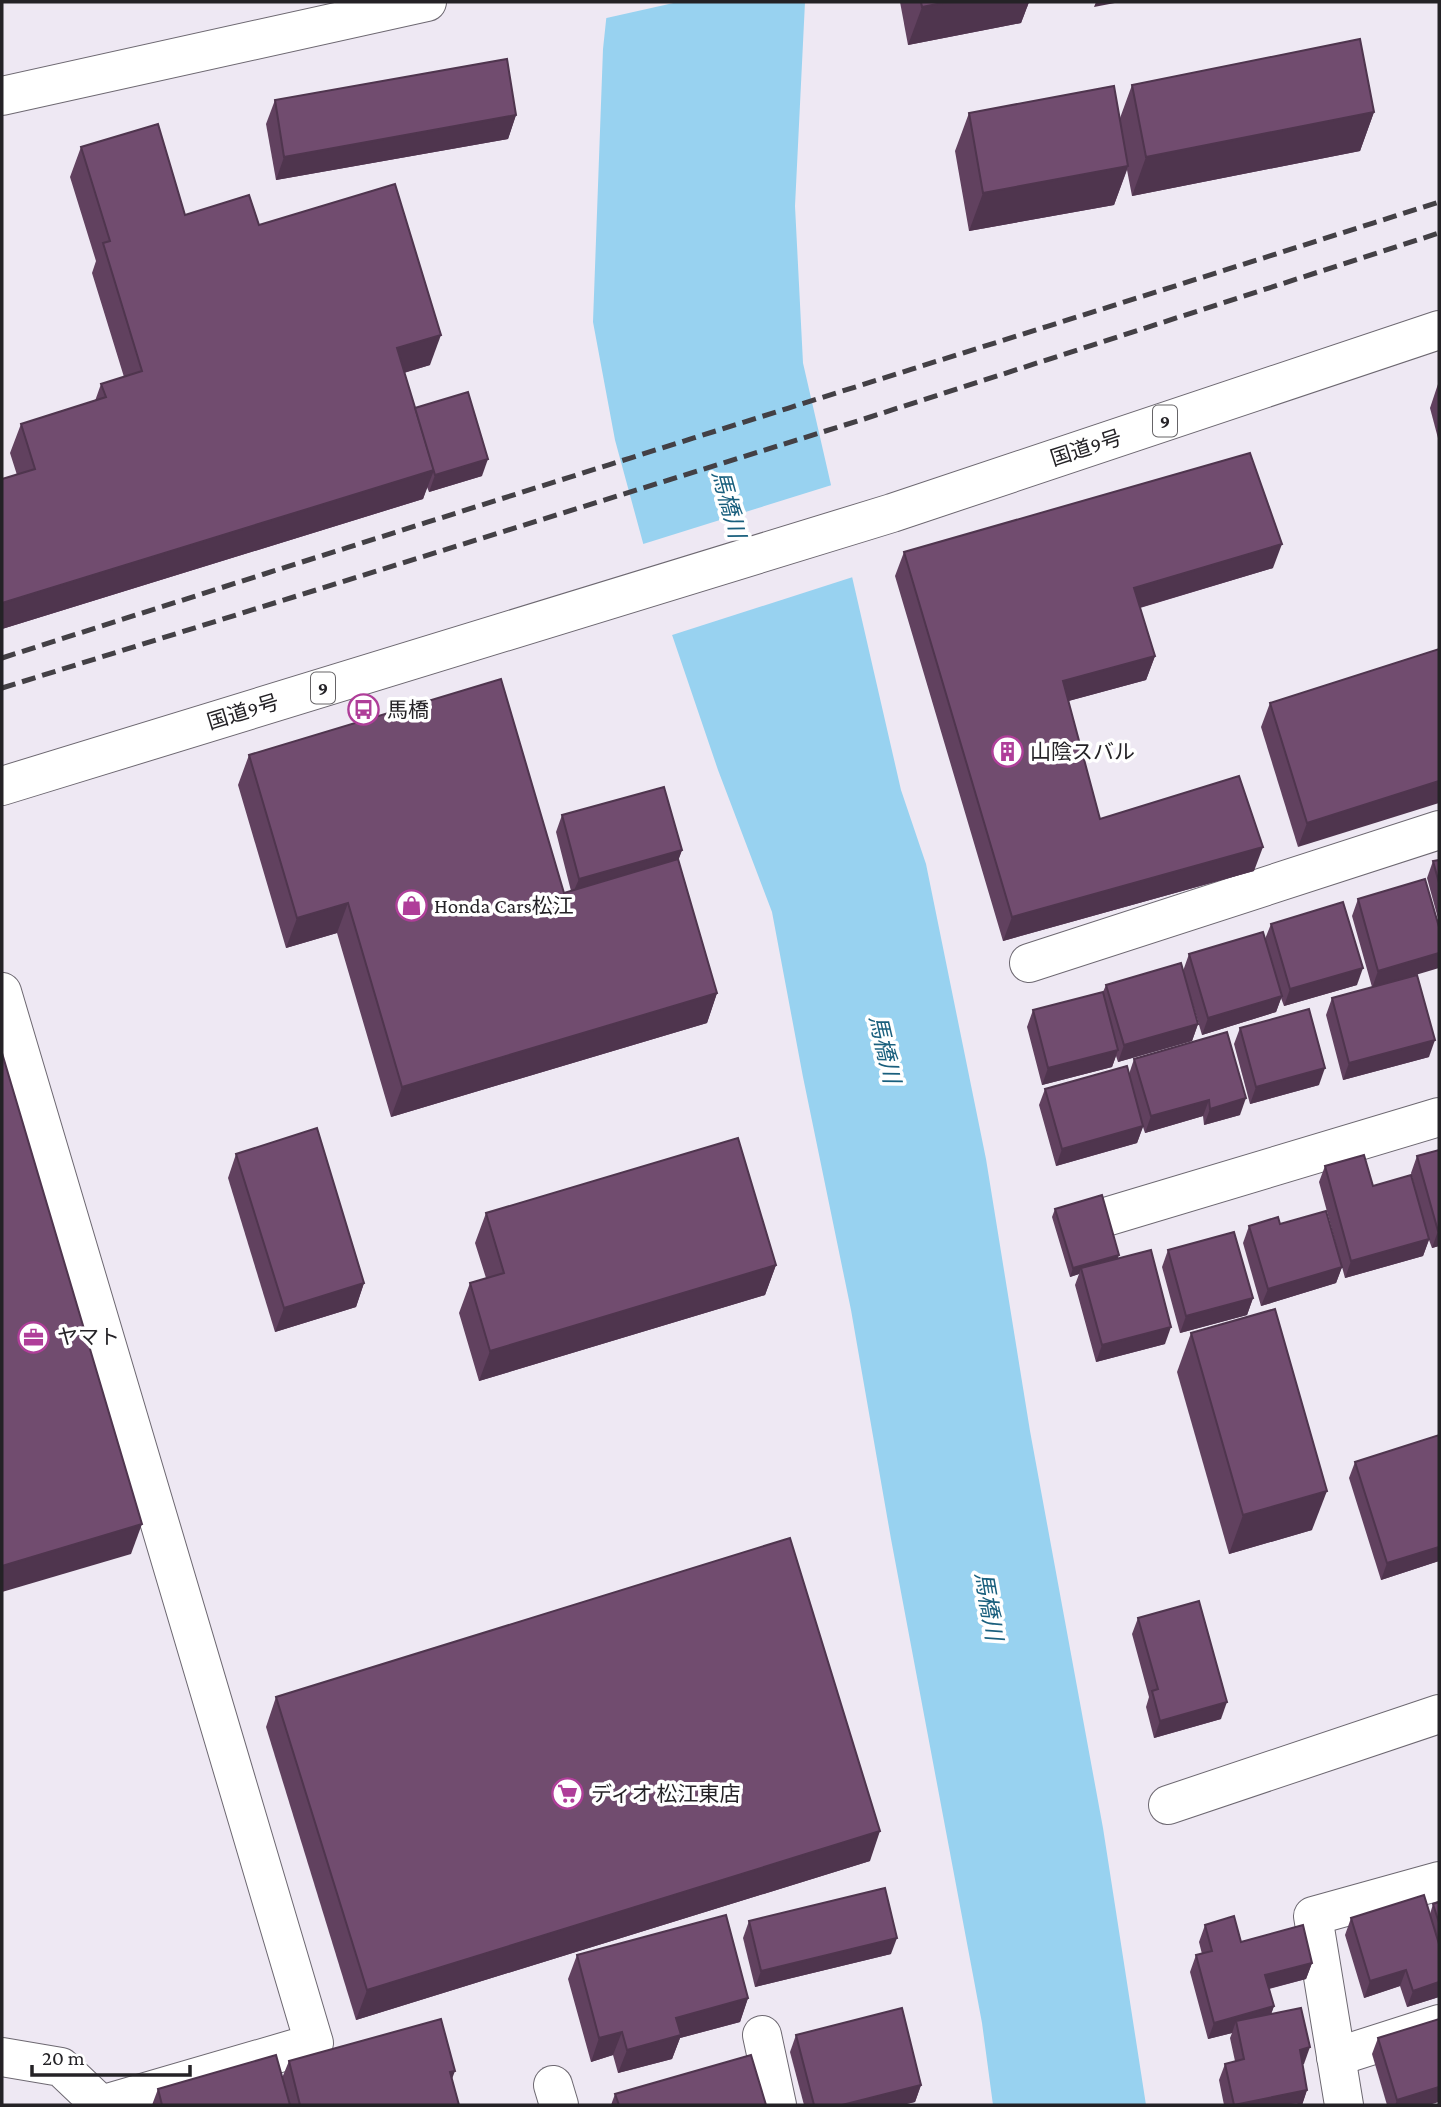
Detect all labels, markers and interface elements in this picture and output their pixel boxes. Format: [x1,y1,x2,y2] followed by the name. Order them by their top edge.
[1153,406,1177,436] road number: 9
[1047,425,1125,471] street label: 国道9号
[708,467,751,544] water label: 馬橋川
[311,673,335,704] road number: 9
[204,690,282,734] street label: 国道9号
[347,693,381,727] bus stop icon: 馬橋
[387,698,429,722] place label: 馬橋
[990,735,1024,769] building icon: 山陰スバル
[1030,740,1135,764] place label: 山陰スバル
[394,889,428,923] shop icon: Honda Cars松江
[434,894,574,918] place label: Honda Cars松江
[865,1012,906,1088] water label: 馬橋川
[17,1320,51,1354] office icon: ヤマト
[57,1325,120,1349] place label: ヤマト
[970,1570,1008,1645] water label: 馬橋川
[551,1777,585,1811] supermarket icon: ディオ 松江東店
[591,1782,740,1806] place label: ディオ 松江東店
[32,2034,189,2078] scale bar
[42,2046,85,2070] text: 20 m

